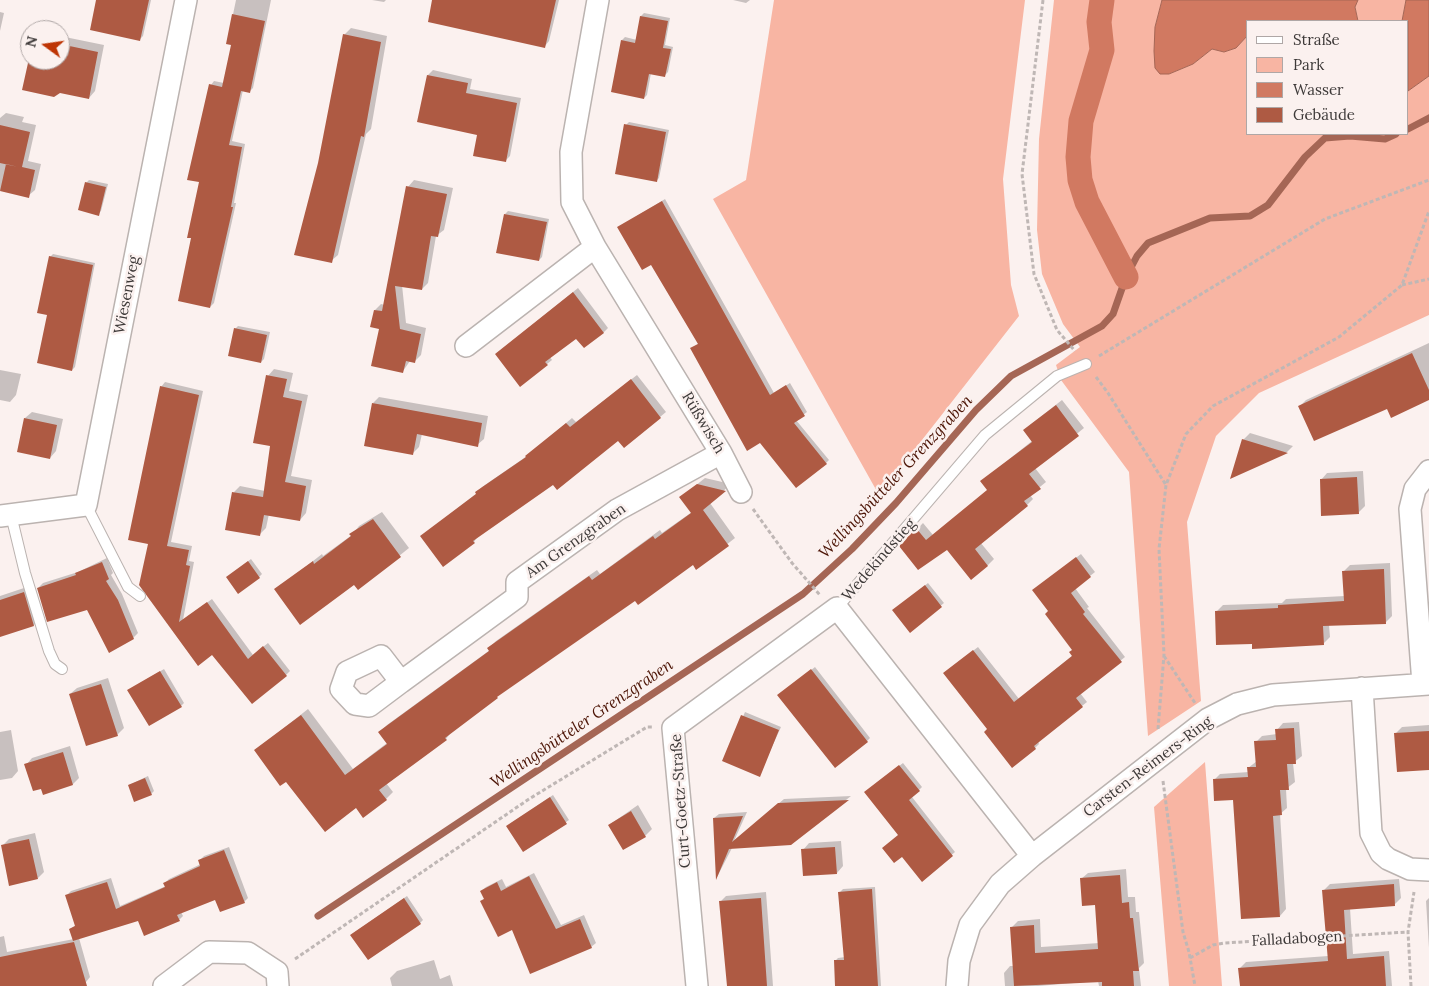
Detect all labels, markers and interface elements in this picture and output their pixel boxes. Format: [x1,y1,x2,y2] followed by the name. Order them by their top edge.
[20,20,70,70] north arrow
[1246,20,1409,135] legend
[1293,30,1340,49] text: Straße
[21,34,41,49] text: N
[1293,55,1324,74] text: Park
[1293,80,1344,99] text: Wasser
[1293,105,1355,124] text: Gebäude
[111,254,143,336] street label: Wiesenweg
[678,389,728,457] street label: Rüßwisch
[815,391,977,563] water label: Wellingsbütteler Grenzgraben
[523,500,629,582] street label: Am Grenzgraben
[838,515,920,605] street label: Wedekindstieg
[487,656,677,792] water label: Wellingsbütteler Grenzgraben
[1080,713,1216,821] street label: Carsten-Reimers-Ring
[667,733,695,869] street label: Curt-Goetz-Straße
[1251,928,1343,950] street label: Falladabogen

